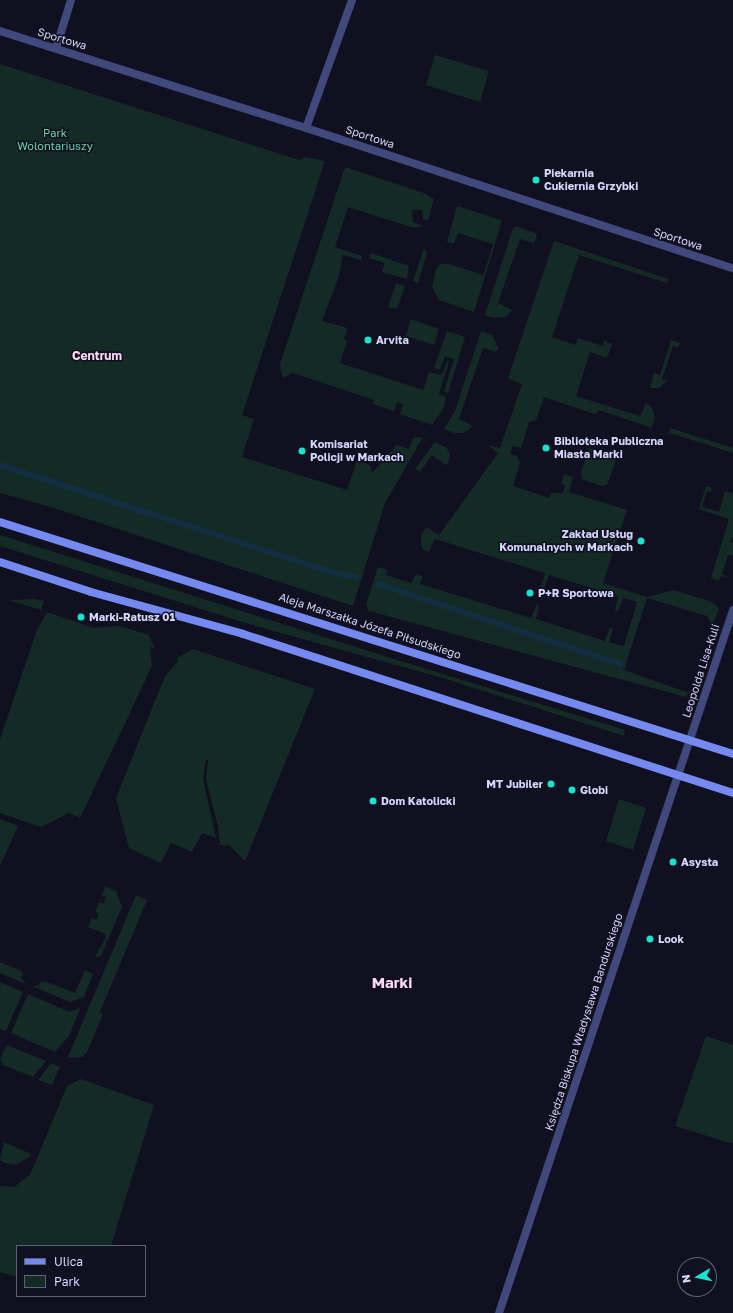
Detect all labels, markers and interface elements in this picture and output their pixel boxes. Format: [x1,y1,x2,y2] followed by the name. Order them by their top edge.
[36,25,88,53] street label: Sportowa
[344,123,396,151] street label: Sportowa
[17,127,93,153] park label: Park Wolontariuszy
[544,167,638,193] place label: Piekarnia Cukiernia Grzybki
[531,175,541,185] marker: Piekarnia Cukiernia Grzybki
[652,225,704,253] street label: Sportowa
[376,333,409,347] place label: Arvita
[363,335,373,345] marker: Arvita
[72,349,122,363] district label: Centrum
[554,435,663,461] place label: Biblioteka Publiczna Miasta Marki
[310,438,404,464] place label: Komisariat Policji w Markach
[541,443,551,453] marker: Biblioteka Publiczna Miasta Marki
[297,446,307,456] marker: Komisariat Policji w Markach
[499,528,633,554] place label: Zakład Usług Komunalnych w Markach
[636,536,646,546] marker: Zakład Usług Komunalnych w Markach
[538,586,614,600] place label: P+R Sportowa
[525,588,535,598] marker: P+R Sportowa
[277,590,463,662] street label: Aleja Marszałka Józefa Piłsudskiego
[89,610,175,624] place label: Marki-Ratusz 01
[76,612,86,622] marker: Marki-Ratusz 01
[680,623,722,719] street label: Leopolda Lisa-Kuli
[486,777,543,791] place label: MT Jubiler
[546,779,556,789] marker: MT Jubiler
[580,783,608,797] place label: Globi
[567,785,577,795] marker: Globi
[381,794,456,808] place label: Dom Katolicki
[368,796,378,806] marker: Dom Katolicki
[681,855,718,869] place label: Asysta
[668,857,678,867] marker: Asysta
[542,912,626,1132] street label: Księdza Biskupa Władysława Bandurskiego
[658,932,684,946] place label: Look
[645,934,655,944] marker: Look
[372,974,412,992] district label: Marki
[16,1245,146,1297] legend
[54,1254,83,1269] text: Ulica
[677,1257,717,1297] north arrow
[54,1274,80,1289] text: Park
[679,1274,693,1284] text: N

